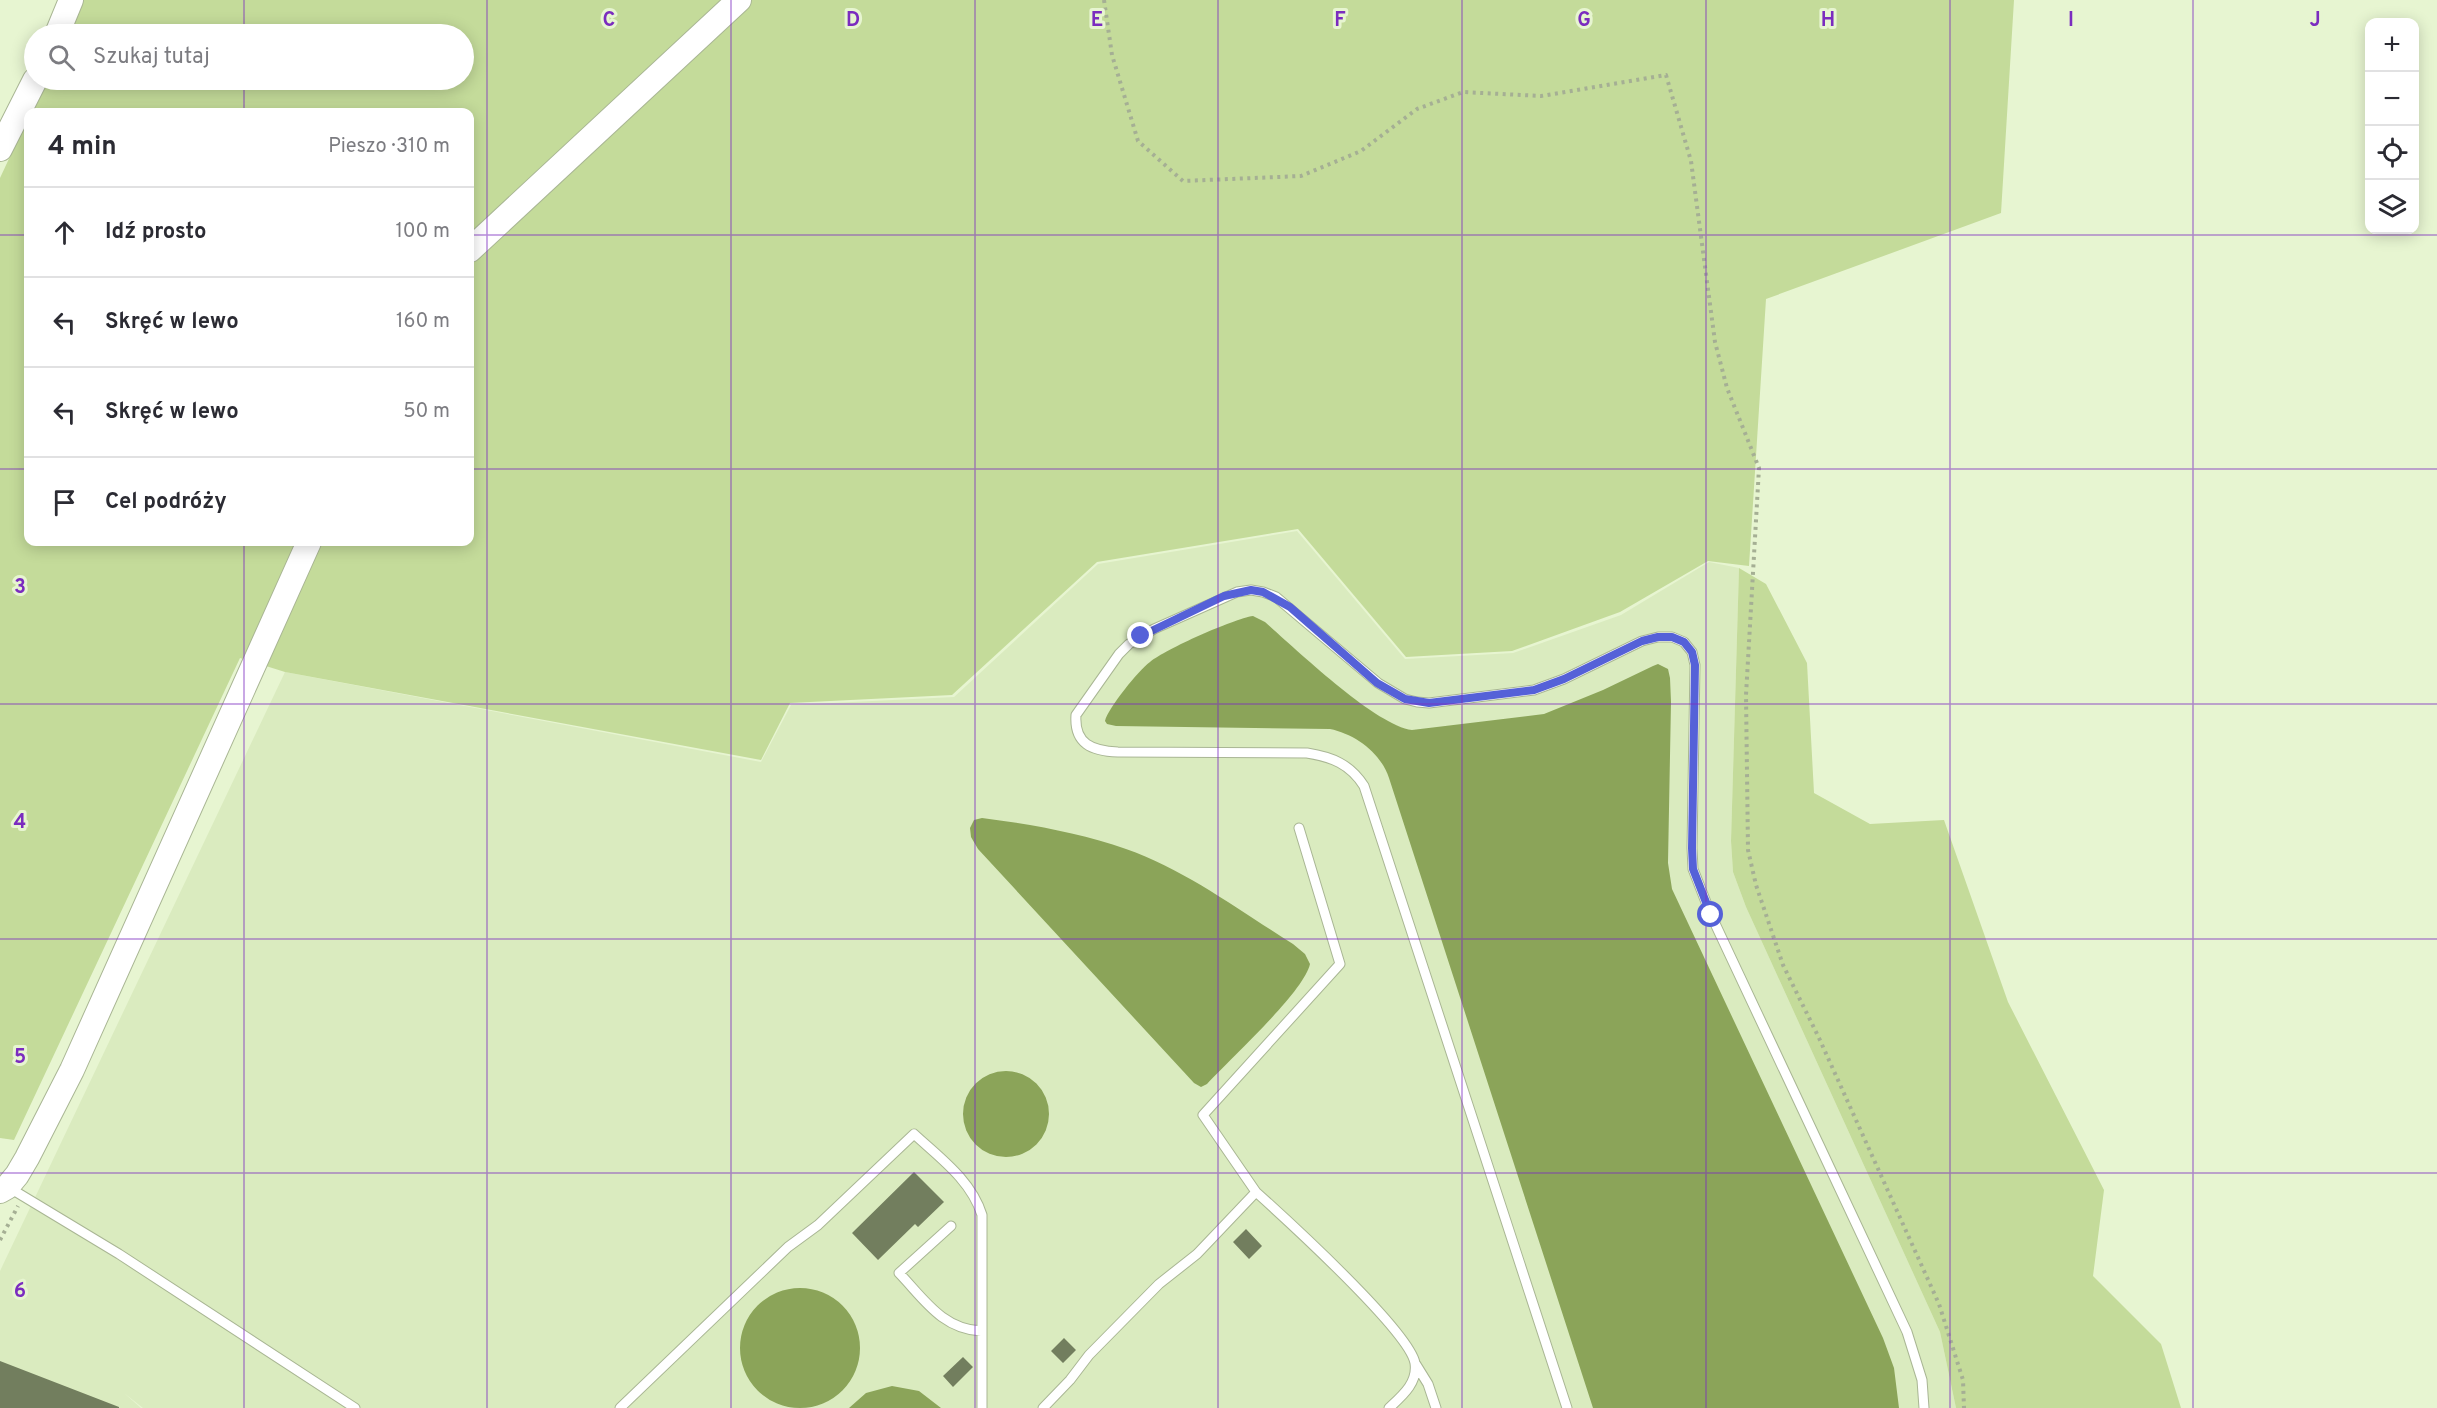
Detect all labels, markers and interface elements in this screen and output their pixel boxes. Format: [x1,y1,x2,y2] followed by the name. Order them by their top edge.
[603,8,615,34] text: C
[846,8,860,34] text: D
[1091,8,1103,34] text: E
[1334,8,1346,34] text: F
[1577,8,1591,34] text: G
[1821,8,1835,34] text: H
[2068,8,2074,34] text: I
[2309,8,2321,34] text: J
[2365,18,2419,234] map controls
[2365,18,2419,72] button: +
[24,24,474,90] search box
[45,41,78,74] icon: search
[93,44,210,71] text: Szukaj tutaj
[2365,72,2419,126] button: −
[2365,126,2419,180] button: locate
[48,131,117,164] text: 4 min
[328,134,450,160] text: Pieszo · 310 m
[2365,180,2419,234] button: layers
[48,216,81,249] icon: ahead
[105,219,207,246] text: Idź prosto
[395,219,450,245] text: 100 m
[48,306,81,339] icon: left
[105,309,239,336] text: Skręć w lewo
[396,309,450,335] text: 160 m
[48,396,81,429] icon: left
[105,399,239,426] text: Skręć w lewo
[403,399,450,425] text: 50 m
[48,486,81,519] icon: arrive
[105,489,227,516] text: Cel podróży
[14,575,26,601] text: 3
[1127,622,1153,648] route end
[14,810,26,836] text: 4
[1697,901,1723,927] route start
[14,1045,26,1071] text: 5
[14,1279,26,1305] text: 6

